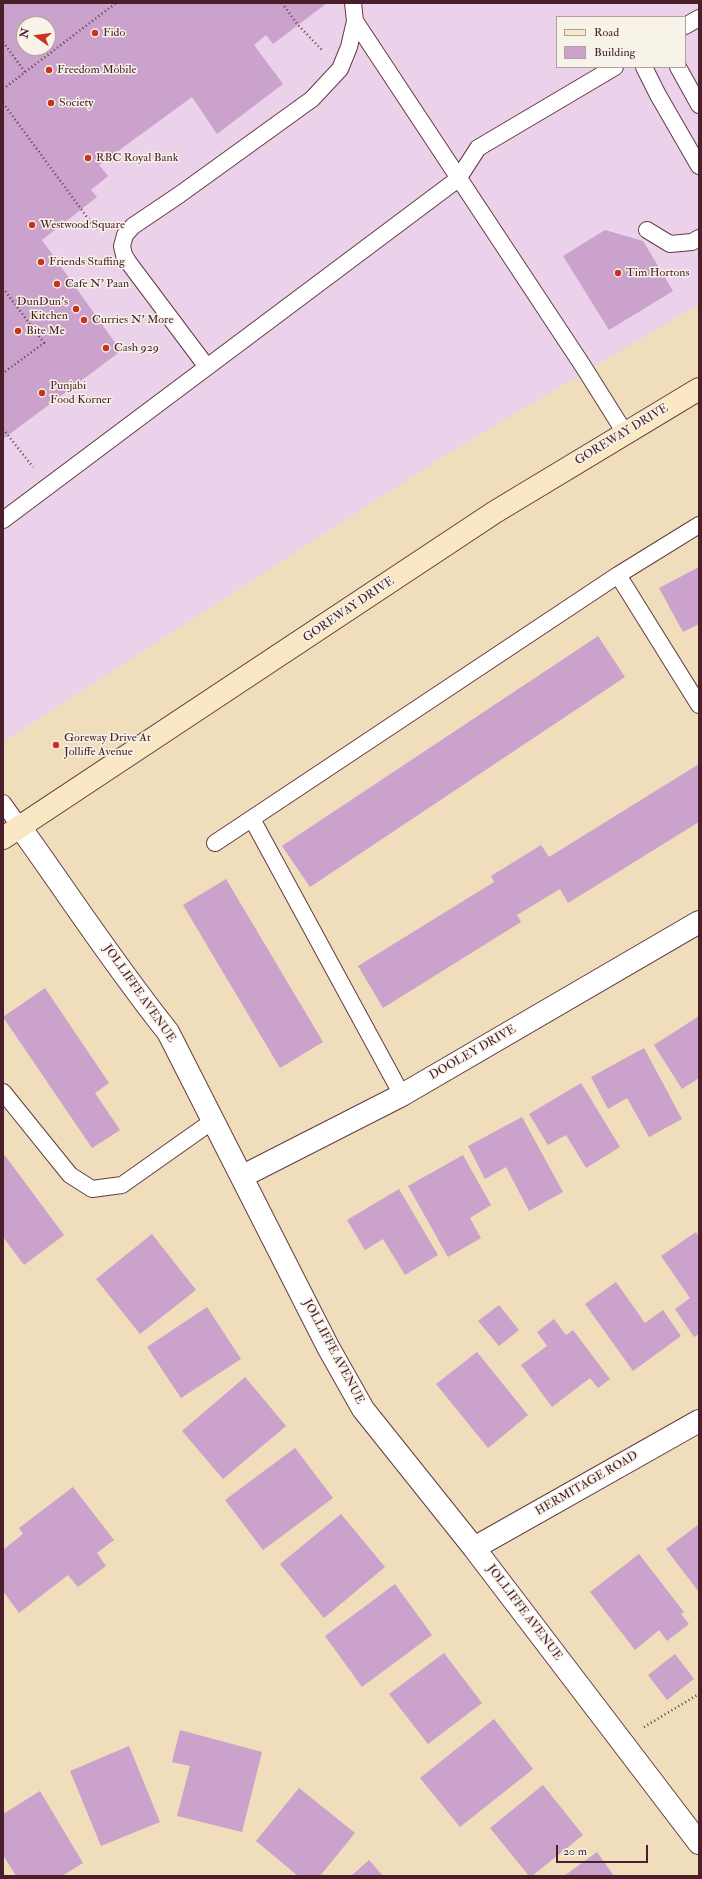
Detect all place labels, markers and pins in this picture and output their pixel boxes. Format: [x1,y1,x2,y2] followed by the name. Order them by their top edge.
[103,26,125,40] place label: Fido
[90,28,100,38] marker: Fido
[57,63,136,77] place label: Freedom Mobile
[44,65,54,75] marker: Freedom Mobile
[59,96,94,110] place label: Society
[46,98,56,108] marker: Society
[96,151,178,165] place label: RBC Royal Bank
[83,153,93,163] marker: RBC Royal Bank
[40,218,125,232] place label: Westwood Square
[27,220,37,230] marker: Westwood Square
[49,255,125,269] place label: Friends Staffing
[36,257,46,267] marker: Friends Staffing
[626,266,690,280] place label: Tim Hortons
[613,268,623,278] marker: Tim Hortons
[65,277,129,291] place label: Cafe N' Paan
[52,279,62,289] marker: Cafe N' Paan
[17,295,68,323] place label: DunDun's Kitchen
[71,304,81,314] marker: DunDun's Kitchen
[92,313,174,327] place label: Curries N' More
[79,315,89,325] marker: Curries N' More
[26,324,65,338] place label: Bite Me
[13,326,23,336] marker: Bite Me
[114,341,159,355] place label: Cash 929
[101,343,111,353] marker: Cash 929
[50,379,111,407] place label: Punjabi Food Korner
[37,388,47,398] marker: Punjabi Food Korner
[64,731,151,759] place label: Goreway Drive At Jolliffe Avenue
[51,740,61,750] marker: Goreway Drive At Jolliffe Avenue

